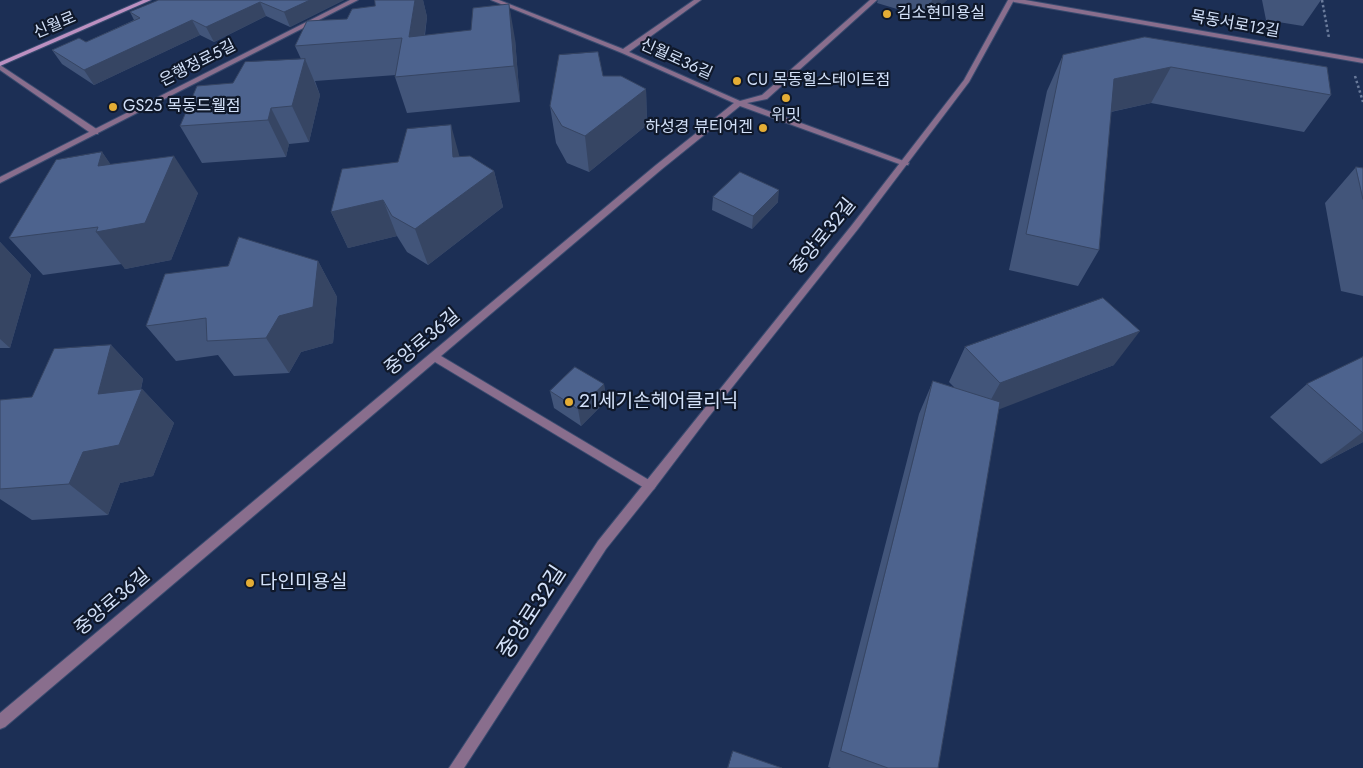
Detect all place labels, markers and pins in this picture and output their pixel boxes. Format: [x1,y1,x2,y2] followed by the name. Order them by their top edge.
[897,4,985,24] place label: 김소현미용실
[881,8,893,20] marker: 김소현미용실
[747,71,891,91] place label: CU 목동힐스테이트점
[731,75,743,87] marker: CU 목동힐스테이트점
[780,92,792,104] marker: 위밋
[123,97,241,117] place label: GS25 목동드웰점
[107,101,119,113] marker: GS25 목동드웰점
[771,106,801,126] place label: 위밋
[645,118,753,138] place label: 하성경 뷰티어겐
[757,122,769,134] marker: 하성경 뷰티어겐
[579,391,738,413] place label: 21세기손헤어클리닉
[563,396,575,408] marker: 21세기손헤어클리닉
[260,572,347,594] place label: 다인미용실
[244,577,256,589] marker: 다인미용실

